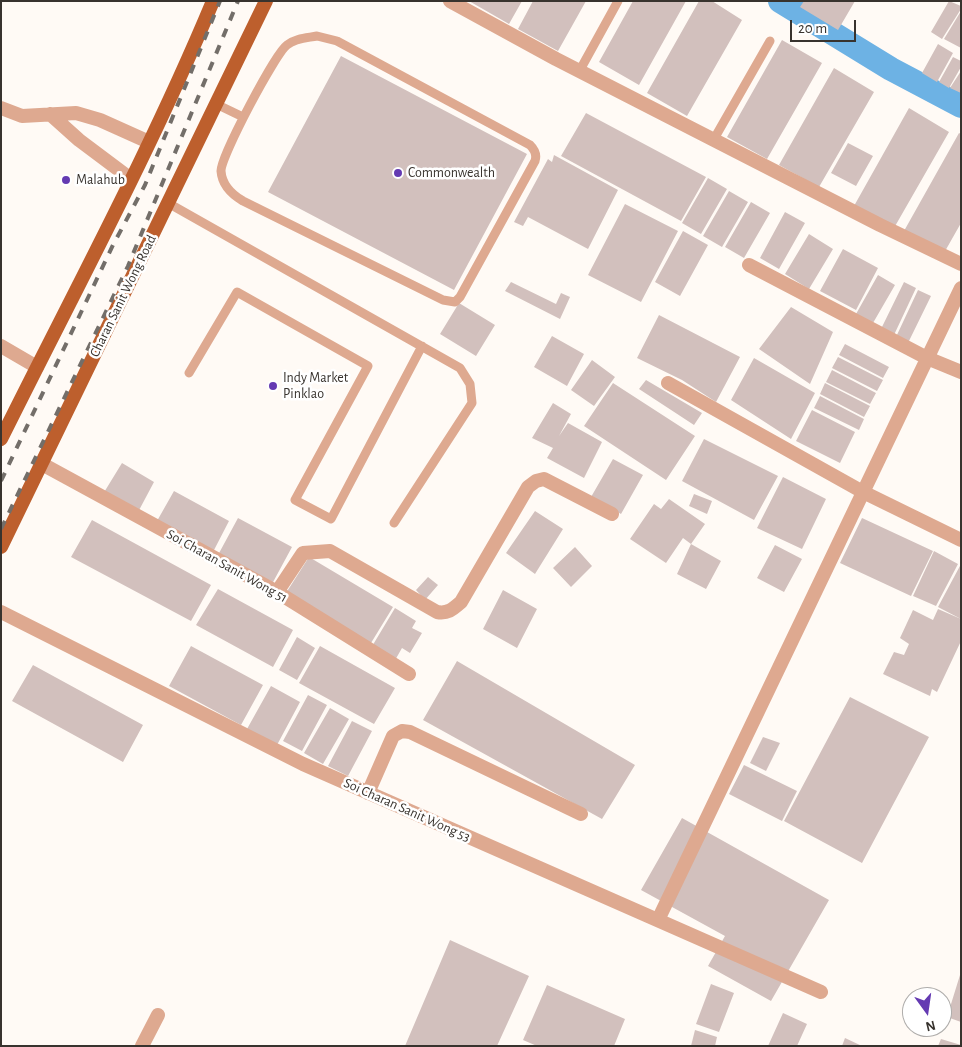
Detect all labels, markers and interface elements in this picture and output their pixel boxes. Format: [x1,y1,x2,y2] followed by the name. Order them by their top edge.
[792,10,858,42] scale bar
[798,21,827,36] text: 20 m
[408,165,495,181] place label: Commonwealth
[392,167,404,179] marker: Commonwealth
[76,172,125,188] place label: Malahub
[60,174,72,186] marker: Malahub
[86,232,160,360] street label: Charan Sanit Wong Road
[283,370,348,402] place label: Indy Market Pinklao
[267,380,279,392] marker: Indy Market Pinklao
[164,526,290,606] street label: Soi Charan Sanit Wong 51
[341,775,473,845] street label: Soi Charan Sanit Wong 53
[902,987,952,1037] north arrow
[924,1018,937,1034] text: N

